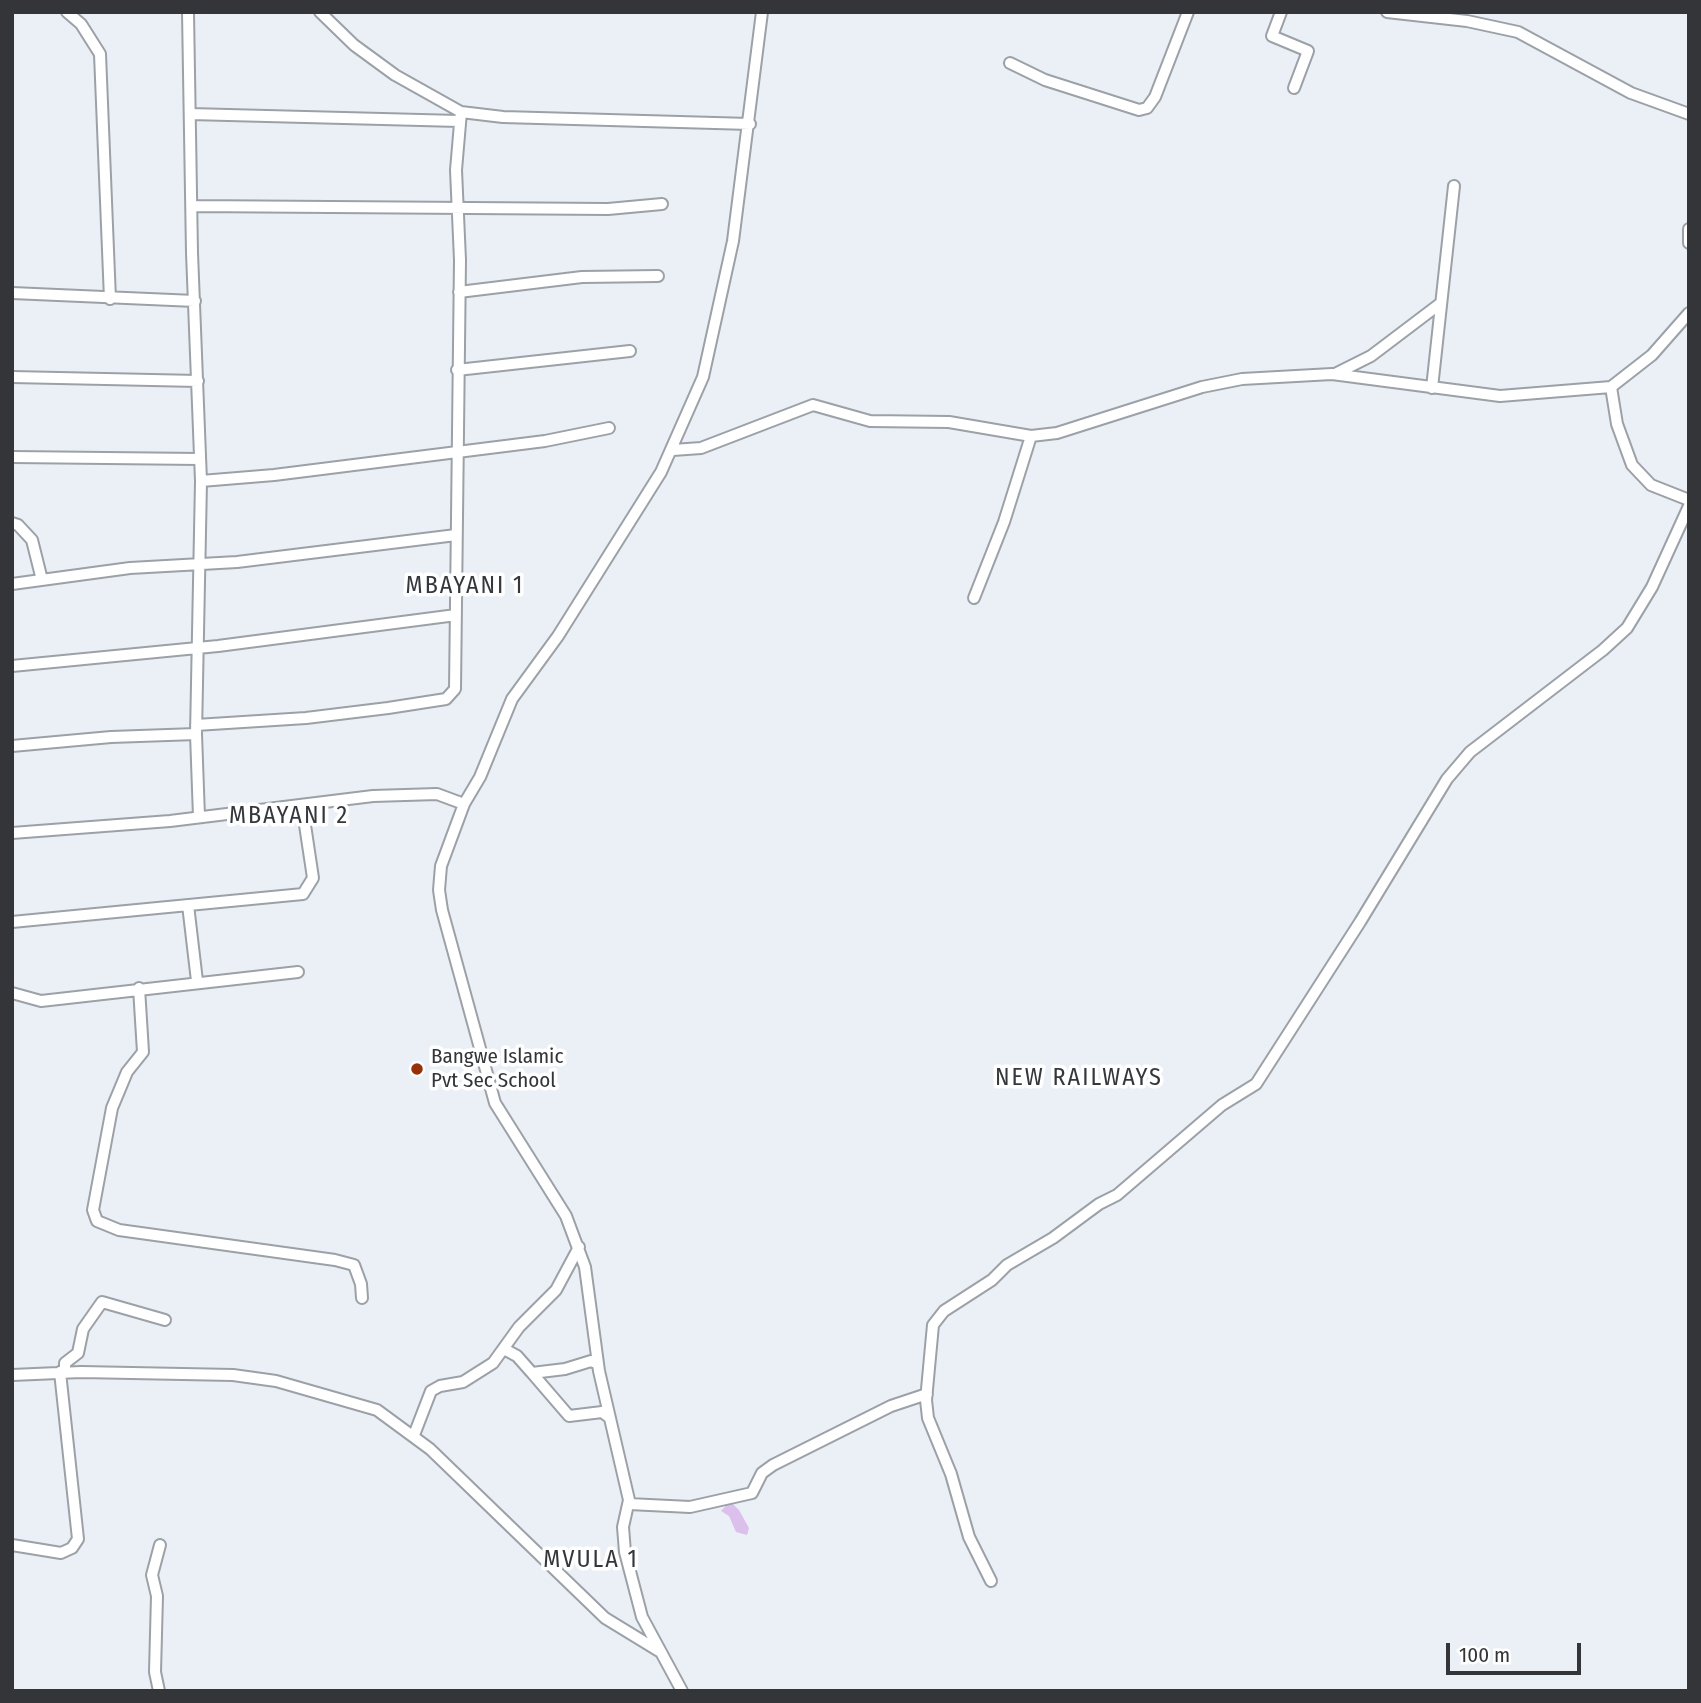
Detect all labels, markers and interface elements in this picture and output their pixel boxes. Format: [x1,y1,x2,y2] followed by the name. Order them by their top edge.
[407,572,523,600] district label: MBAYANI 1
[230,802,348,830] district label: MBAYANI 2
[431,1044,563,1094] place label: Bangwe Islamic Pvt Sec School
[409,1061,425,1077] marker: Bangwe Islamic Pvt Sec School
[997,1064,1161,1092] district label: NEW RAILWAYS
[544,1546,638,1574] district label: MVULA 1
[1449,1630,1584,1674] scale bar
[1459,1642,1510,1668] text: 100 m

